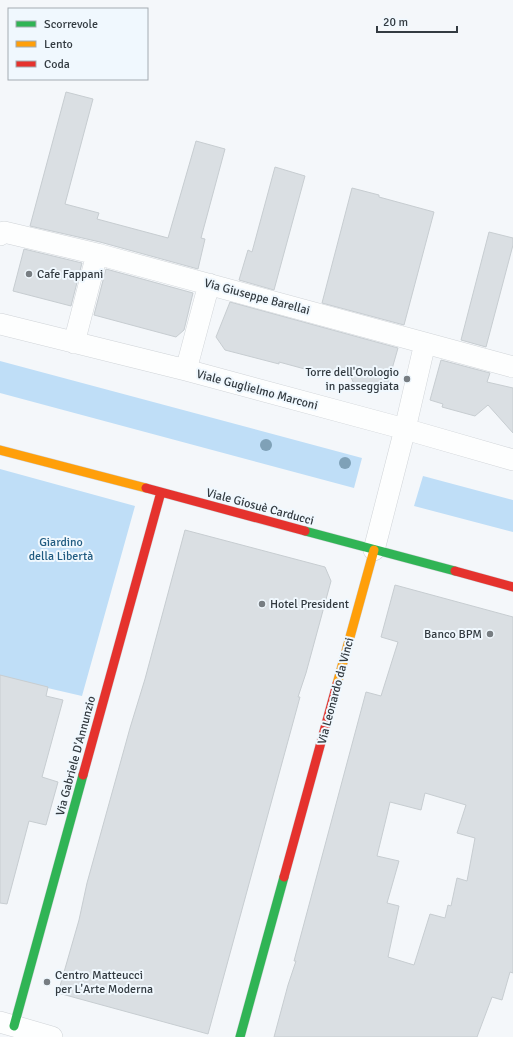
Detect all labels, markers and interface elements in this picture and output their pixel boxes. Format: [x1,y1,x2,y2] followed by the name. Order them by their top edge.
[8,8,148,80] legend
[377,8,457,34] scale bar
[383,15,408,30] text: 20 m
[44,17,98,32] text: Scorrevole
[44,37,73,52] text: Lento
[44,57,70,72] text: Coda
[37,267,103,282] place label: Cafe Fappani
[24,269,34,279] marker: Cafe Fappani
[202,276,312,318] street label: Via Giuseppe Barellai
[305,365,399,394] place label: Torre dell'Orologio in passeggiata
[195,367,319,413] street label: Viale Guglielmo Marconi
[402,374,412,384] marker: Torre dell'Orologio in passeggiata
[204,485,316,529] street label: Viale Giosuè Carducci
[29,535,93,564] park label: Giardino della Libertà
[270,597,349,612] place label: Hotel President
[257,599,267,609] marker: Hotel President
[424,627,482,642] place label: Banco BPM
[485,629,495,639] marker: Banco BPM
[315,636,357,746] street label: Via Leonardo da Vinci
[53,694,99,818] street label: Via Gabriele D'Annunzio
[55,968,153,997] place label: Centro Matteucci per L'Arte Moderna
[42,977,52,987] marker: Centro Matteucci per L'Arte Moderna

